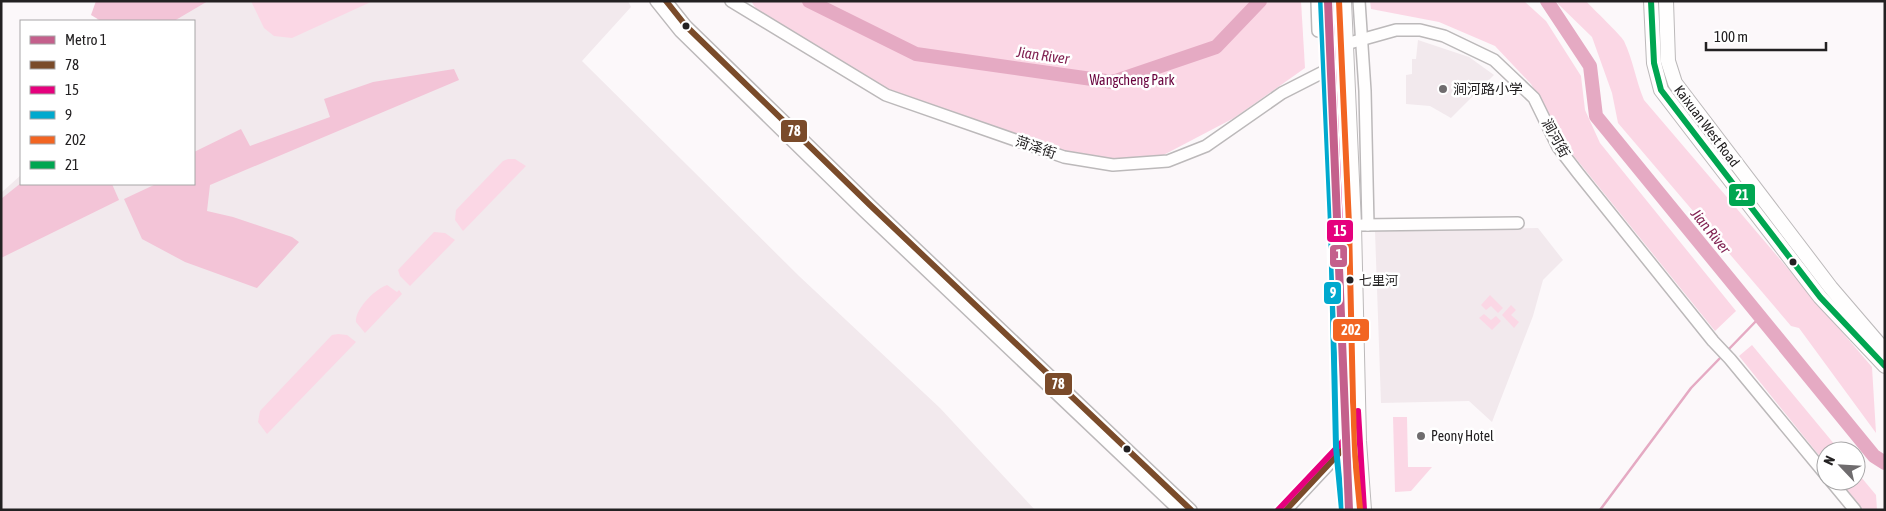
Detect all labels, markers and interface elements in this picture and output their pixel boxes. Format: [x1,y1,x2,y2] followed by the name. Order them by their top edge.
[20,20,195,185] legend
[1706,20,1826,52] scale bar
[681,21,691,31] unlabelled marker
[1714,28,1748,45] text: 100 m
[65,31,107,48] text: Metro 1
[1015,43,1071,67] water label: Jian River
[65,56,79,73] text: 78
[1089,72,1175,88] park label: Wangcheng Park
[65,81,79,98] text: 15
[1453,81,1523,97] place label: 涧河路小学
[1671,82,1743,170] street label: Kaixuan West Road
[1437,83,1449,95] marker: 涧河路小学
[65,106,72,123] text: 9
[1539,116,1573,160] street label: 涧河街
[780,119,808,143] line badge: 78
[787,123,801,139] text: 78
[65,131,86,148] text: 202
[1014,133,1058,161] street label: 菏泽街
[65,156,79,173] text: 21
[1728,183,1756,207] line badge: 21
[1735,187,1749,203] text: 21
[1687,204,1735,257] water label: Jian River
[1326,219,1354,243] line badge: 15
[1333,223,1347,239] text: 15
[1329,244,1348,268] line badge: 1
[1336,247,1343,263] text: 1
[1788,257,1798,267] unlabelled marker
[1359,273,1398,288] place label: 七里河
[1345,275,1355,285] marker: 七里河
[1323,281,1342,305] line badge: 9
[1330,285,1337,301] text: 9
[1332,318,1370,342] line badge: 202
[1341,322,1361,338] text: 202
[1044,372,1073,396] line badge: 78
[1051,376,1065,392] text: 78
[1431,428,1494,444] place label: Peony Hotel
[1415,430,1427,442] marker: Peony Hotel
[1816,441,1866,491] north arrow
[1122,444,1132,454] unlabelled marker
[1820,453,1838,468] text: N

